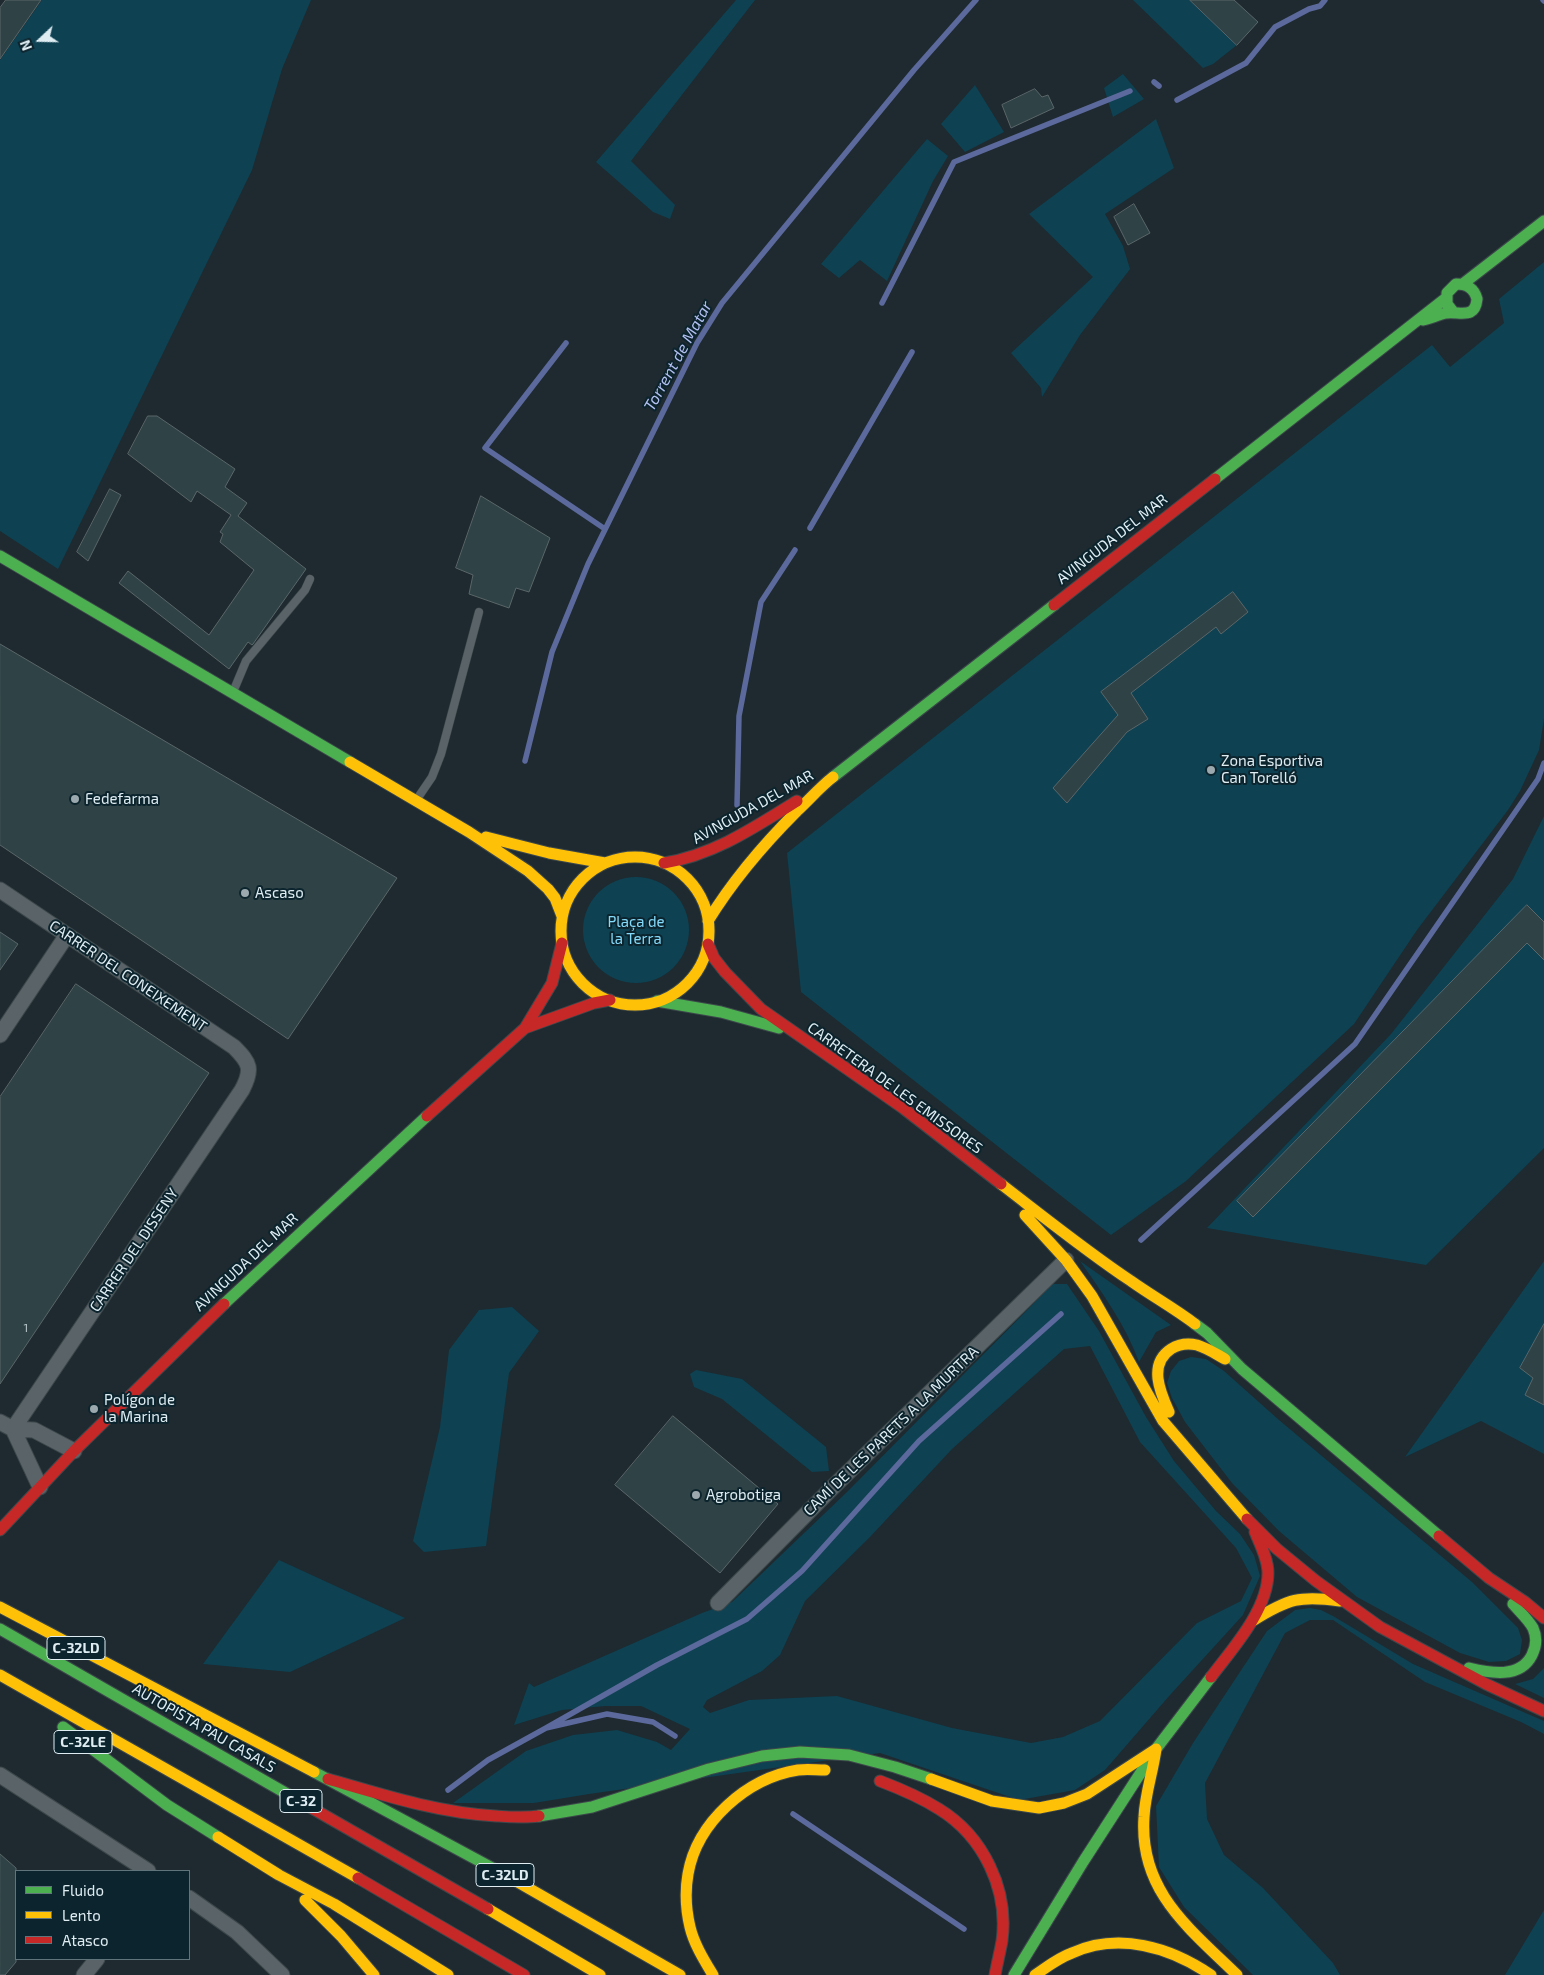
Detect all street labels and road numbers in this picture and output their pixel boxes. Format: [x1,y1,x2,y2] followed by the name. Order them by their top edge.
[1053,490,1171,588] street label: AVINGUDA DEL MAR
[689,766,817,848] street label: AVINGUDA DEL MAR
[46,916,210,1036] street label: CARRER DEL CONEIXEMENT
[804,1018,986,1158] street label: CARRETERA DE LES EMISSORES
[86,1185,182,1315] street label: CARRER DEL DISSENY
[190,1209,302,1315] street label: AVINGUDA DEL MAR
[800,1342,982,1520] street label: CAMÍ DE LES PARETS A LA MURTRA
[47,1636,105,1660] road number: C-32LD
[129,1680,279,1776] street label: AUTOPISTA PAU CASALS
[54,1730,112,1754] road number: C-32LE
[280,1790,322,1812] road number: C-32
[476,1864,534,1886] road number: C-32LD

